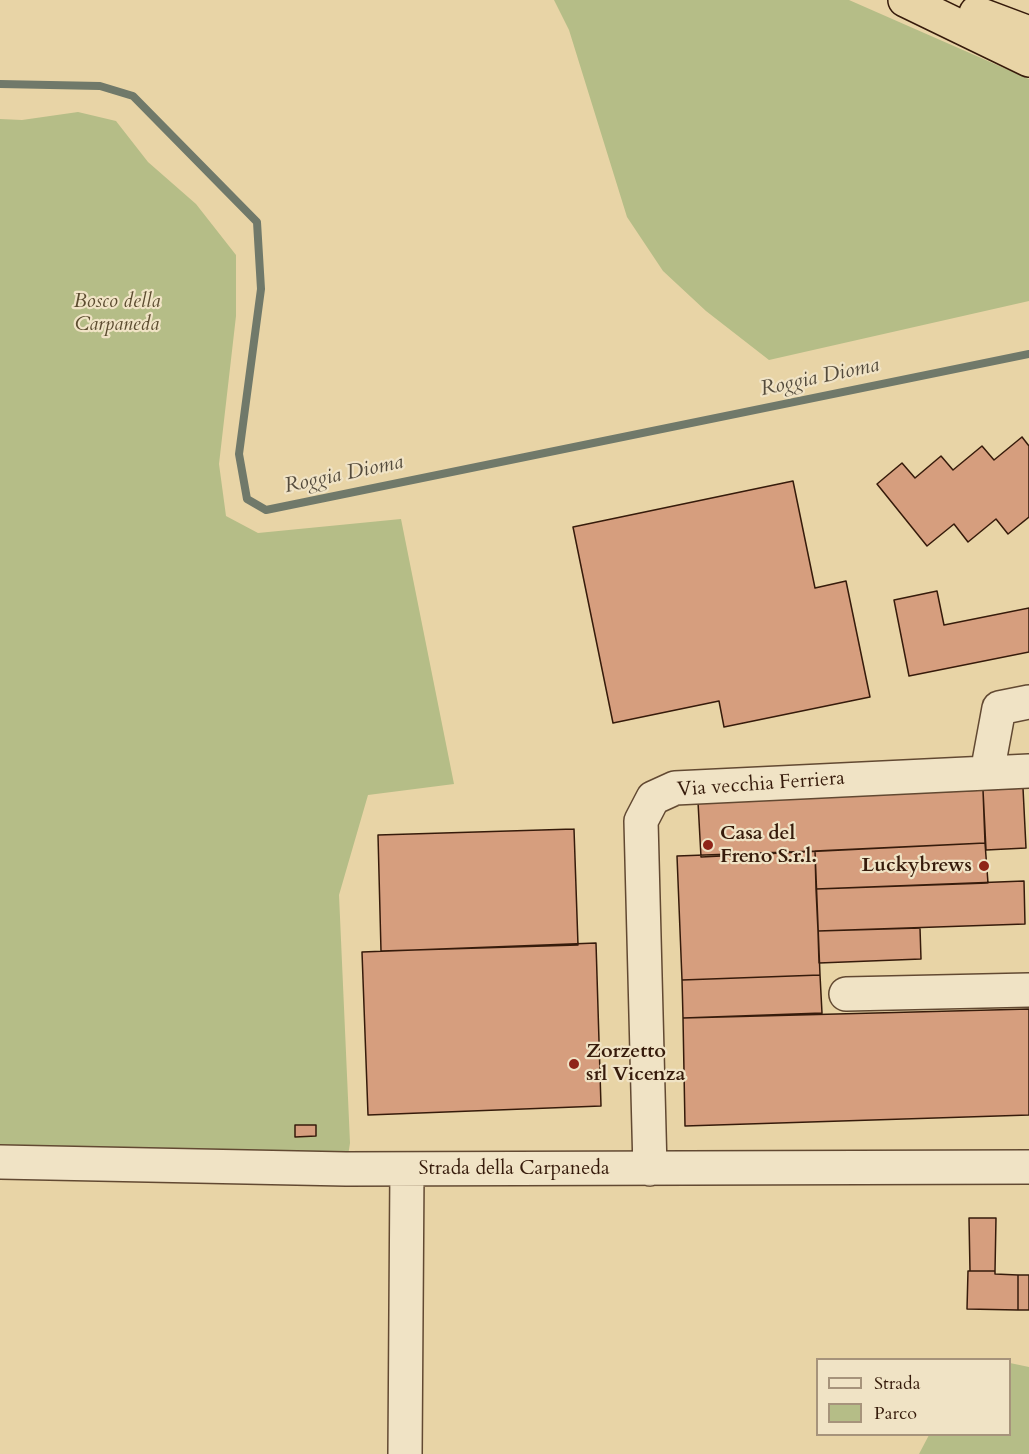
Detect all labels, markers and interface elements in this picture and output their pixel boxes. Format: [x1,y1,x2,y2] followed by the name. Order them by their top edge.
[73,290,161,337] park label: Bosco della Carpaneda
[758,353,882,403] water label: Roggia Dioma
[282,450,406,500] water label: Roggia Dioma
[676,767,846,803] street label: Via vecchia Ferriera
[720,822,817,869] place label: Casa del Freno S.r.l.
[701,838,715,852] marker: Casa del Freno S.r.l.
[862,854,972,878] place label: Luckybrews
[977,859,991,873] marker: Luckybrews
[586,1040,685,1087] place label: Zorzetto srl Vicenza
[567,1057,581,1071] marker: Zorzetto srl Vicenza
[418,1157,610,1181] street label: Strada della Carpaneda
[816,1358,1011,1436] legend
[874,1371,920,1396] text: Strada
[874,1401,917,1426] text: Parco

